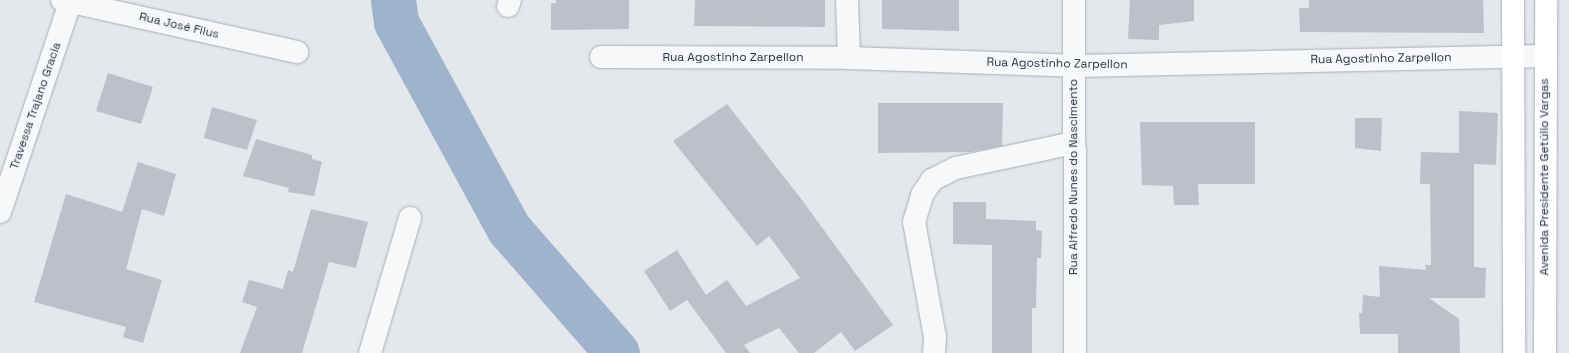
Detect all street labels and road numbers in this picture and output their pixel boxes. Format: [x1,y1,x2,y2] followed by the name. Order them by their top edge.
[138,10,220,42] street label: Rua José Filus
[7,40,65,172] street label: Travessa Trajano Gracia
[662,51,804,65] street label: Rua Agostinho Zarpellon
[1310,51,1452,67] street label: Rua Agostinho Zarpellon
[986,56,1128,72] street label: Rua Agostinho Zarpellon
[1538,78,1552,276] street label: Avenida Presidente Getúlio Vargas
[1067,79,1081,275] street label: Rua Alfredo Nunes do Nascimento

